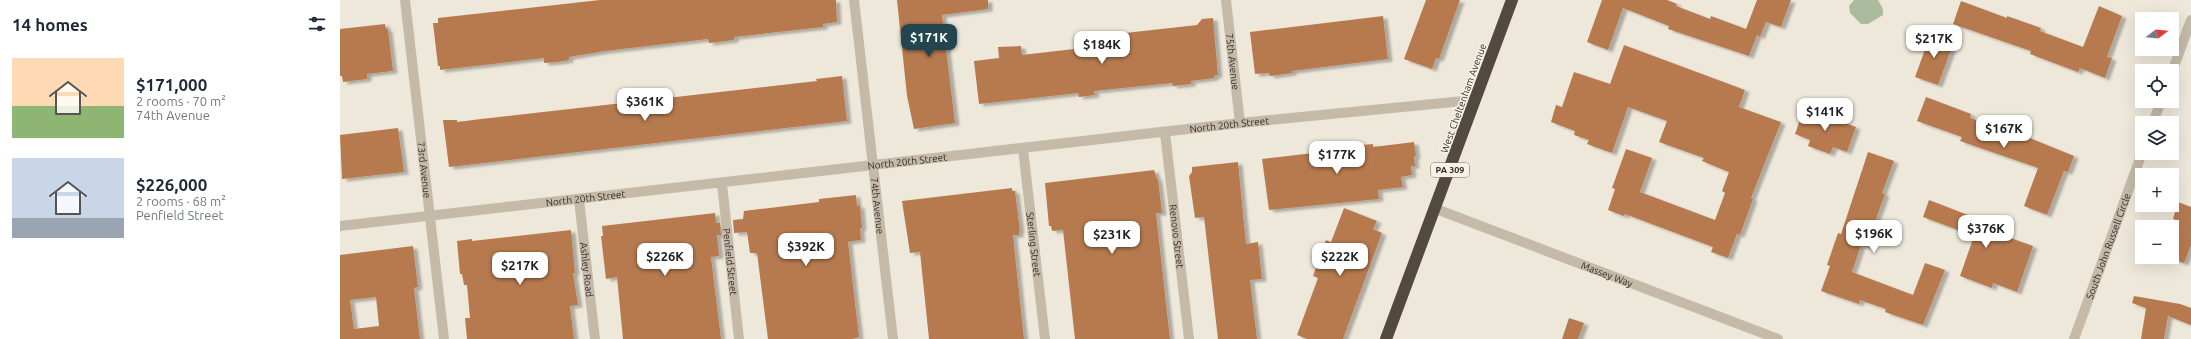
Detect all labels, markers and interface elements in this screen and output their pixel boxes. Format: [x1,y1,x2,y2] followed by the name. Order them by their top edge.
[2135,12,2179,56] north arrow
[2135,12,2179,264] map controls
[306,13,328,35] icon: filters
[12,15,88,34] text: 14 homes
[901,24,957,58] pin: $171K
[1906,25,1962,59] pin: $217K
[910,30,948,44] text: $171K
[1074,31,1130,65] pin: $184K
[1915,31,1953,45] text: $217K
[1224,33,1241,91] street label: 75th Avenue
[1083,37,1121,51] text: $184K
[1439,42,1488,154] street label: West Cheltenham Avenue
[2135,64,2179,108] button: locate
[44,74,92,122] icon: home
[136,75,207,94] text: $171,000
[617,88,673,122] pin: $361K
[136,94,226,108] text: 2 rooms · 70 m²
[626,94,664,108] text: $361K
[1797,98,1853,132] pin: $141K
[1806,104,1844,118] text: $141K
[136,108,210,122] text: 74th Avenue
[1189,115,1270,135] street label: North 20th Street
[1976,115,2032,149] pin: $167K
[2135,116,2179,160] button: layers
[1985,121,2023,135] text: $167K
[415,141,433,199] street label: 73rd Avenue
[1309,141,1365,175] pin: $177K
[1318,147,1356,161] text: $177K
[867,152,948,172] street label: North 20th Street
[1431,163,1469,177] road number: PA 309
[2135,168,2179,212] button: +
[44,174,92,222] icon: home
[136,175,207,194] text: $226,000
[868,177,886,235] street label: 74th Avenue
[545,188,626,208] street label: North 20th Street
[2084,192,2133,301] street label: South John Russell Circle
[136,194,226,208] text: 2 rooms · 68 m²
[1167,204,1186,269] street label: Renovo Street
[136,208,224,222] text: Penfield Street
[1024,211,1043,278] street label: Sterling Street
[1958,215,2014,249] pin: $376K
[1846,220,1902,254] pin: $196K
[2135,220,2179,264] button: −
[1084,221,1140,255] pin: $231K
[1967,221,2005,235] text: $376K
[1855,226,1893,240] text: $196K
[721,227,739,296] street label: Penfield Street
[1093,227,1131,241] text: $231K
[778,233,834,267] pin: $392K
[787,239,825,253] text: $392K
[578,242,595,298] street label: Ashley Road
[637,243,693,277] pin: $226K
[1312,243,1368,277] pin: $222K
[646,249,684,263] text: $226K
[1321,249,1359,263] text: $222K
[492,252,548,286] pin: $217K
[501,258,539,272] text: $217K
[1580,260,1634,289] street label: Massey Way

